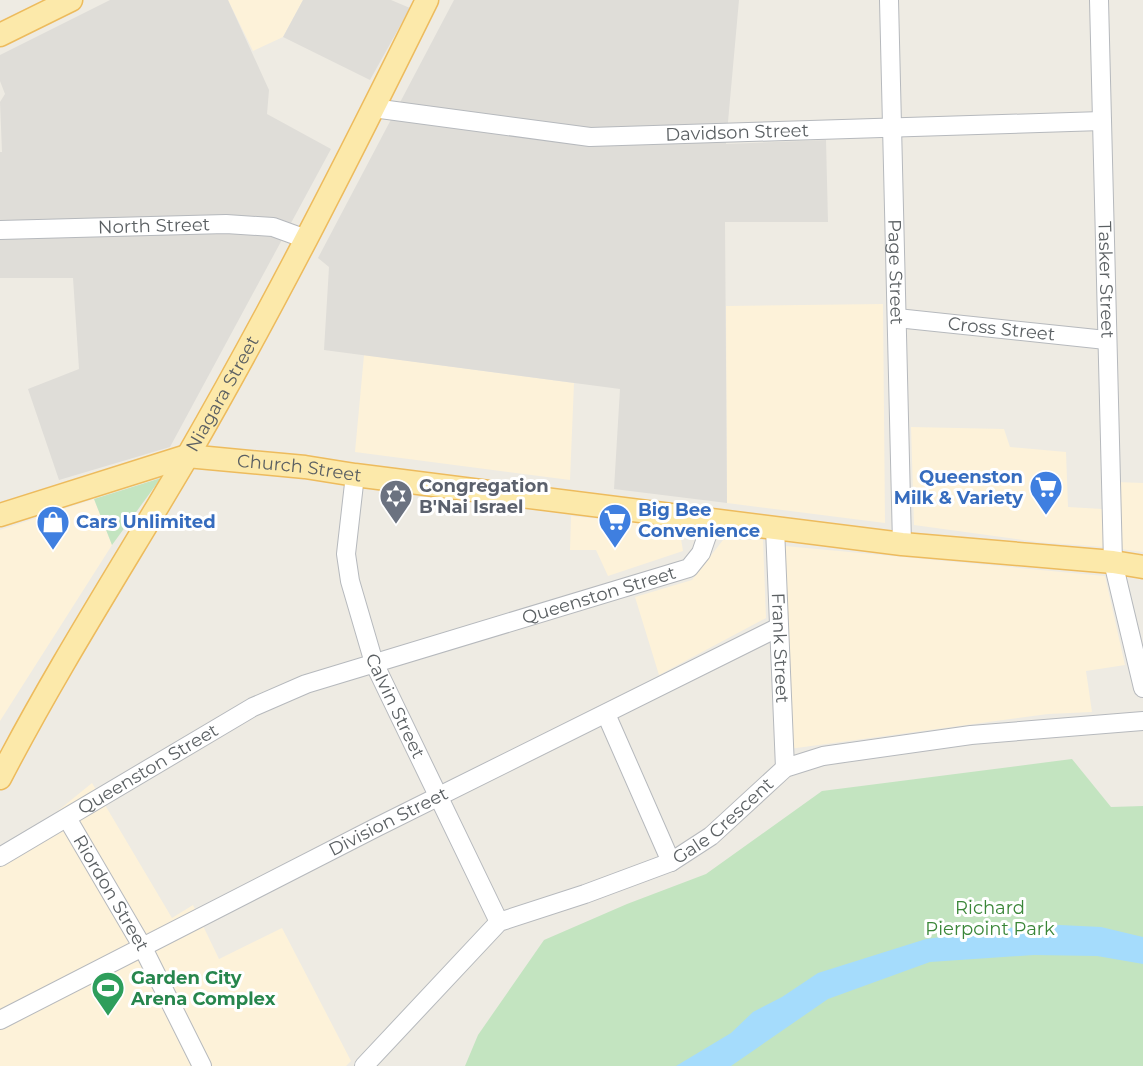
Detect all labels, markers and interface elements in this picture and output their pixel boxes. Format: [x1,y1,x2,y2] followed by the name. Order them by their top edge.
[665,119,809,146] street label: Davidson Street
[98,213,210,238] street label: North Street
[883,219,908,325] street label: Page Street
[1094,221,1118,339] street label: Tasker Street
[947,312,1056,346] street label: Cross Street
[181,332,264,456] street label: Niagara Street
[236,450,363,487] street label: Church Street
[894,466,1023,509] place label: Queenston Milk & Variety
[1028,469,1064,516] supermarket icon: Queenston Milk & Variety
[419,475,549,518] place label: Congregation B'Nai Israel
[378,478,414,525] synagogue icon: Congregation B'Nai Israel
[638,499,760,542] place label: Big Bee Convenience
[597,502,633,549] supermarket icon: Big Bee Convenience
[35,504,71,551] shop icon: Cars Unlimited
[76,511,216,533] place label: Cars Unlimited
[519,562,678,629] street label: Queenston Street
[767,592,793,704] street label: Frank Street
[361,651,429,762] street label: Calvin Street
[74,719,222,819] street label: Queenston Street
[668,773,778,869] street label: Gale Crescent
[325,783,452,861] street label: Division Street
[68,831,154,955] street label: Riordon Street
[925,897,1055,940] park label: Richard Pierpoint Park
[130,967,276,1010] place label: Garden City Arena Complex
[90,970,126,1017] sports icon: Garden City Arena Complex

